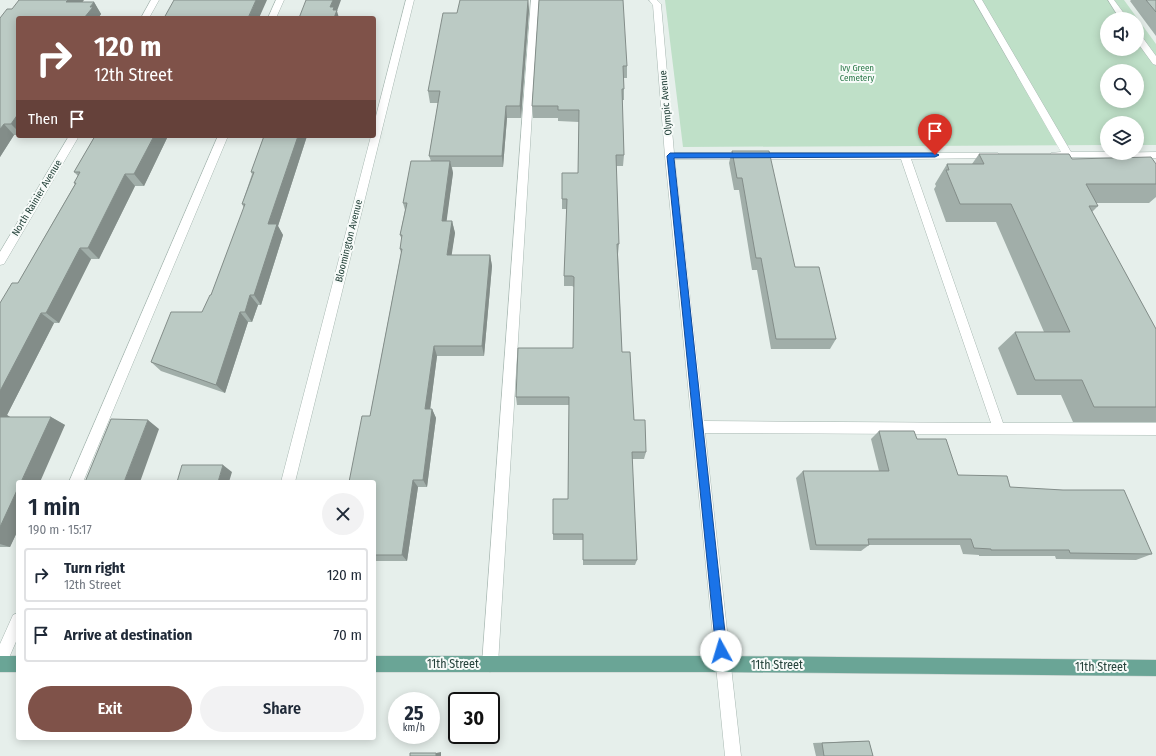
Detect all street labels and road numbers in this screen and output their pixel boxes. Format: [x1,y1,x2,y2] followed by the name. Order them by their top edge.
[657,70,675,136] street label: Olympic Avenue
[9,158,65,238] street label: North Rainier Avenue
[333,198,365,284] street label: Bloomington Avenue
[427,657,479,671] street label: 11th Street
[751,658,803,672] street label: 11th Street
[1075,660,1127,674] street label: 11th Street

